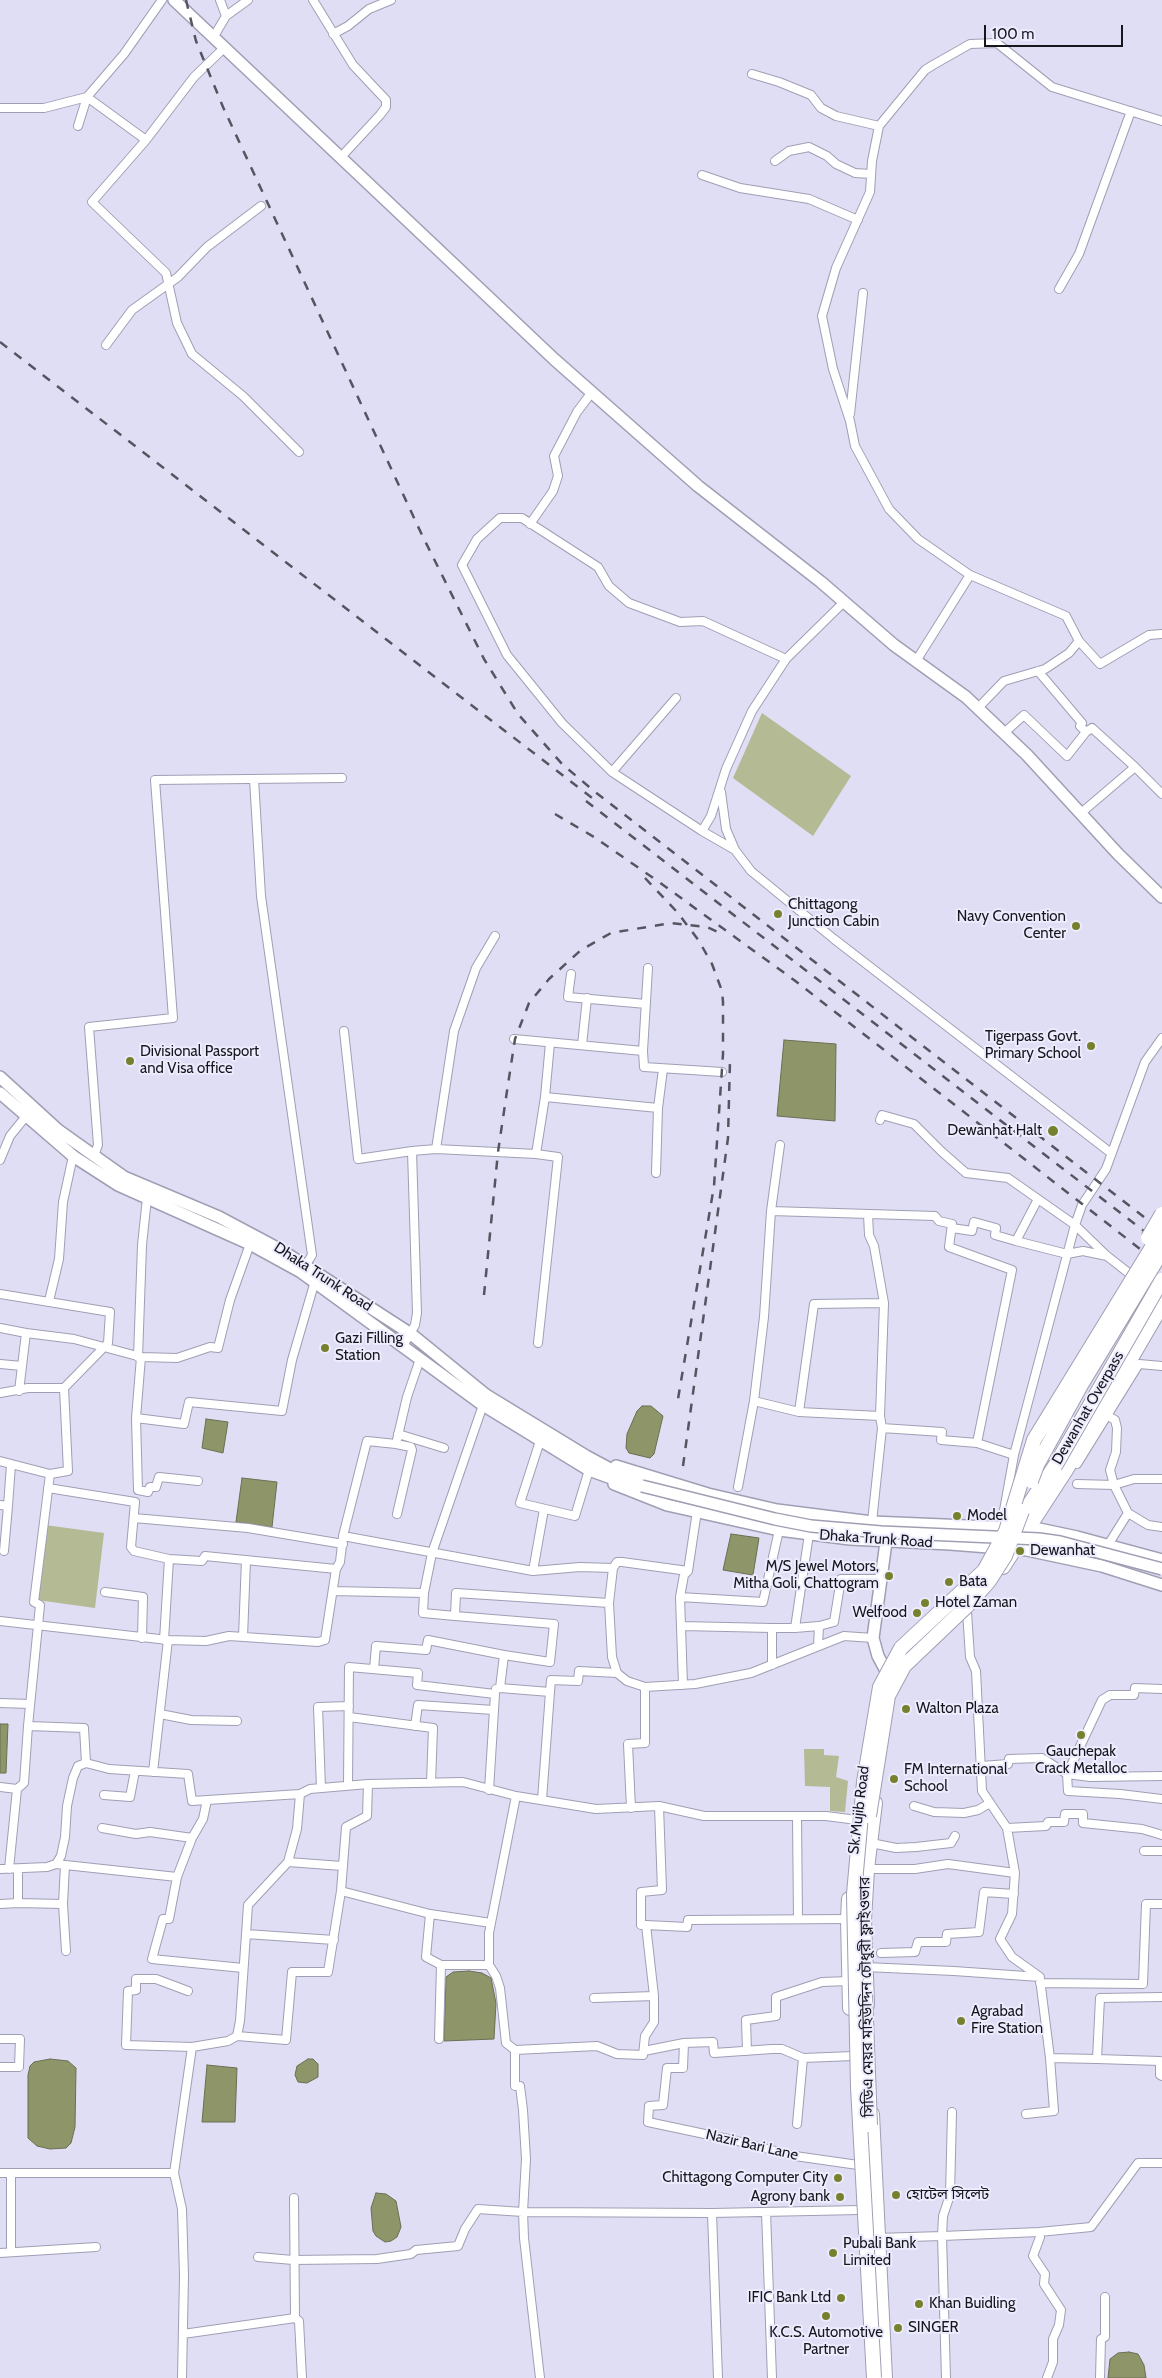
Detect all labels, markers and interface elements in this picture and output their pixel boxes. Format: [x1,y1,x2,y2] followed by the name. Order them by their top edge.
[987,15,1126,47] scale bar
[992,25,1034,43] text: 100 m
[788,896,879,931] place label: Chittagong Junction Cabin
[772,908,784,920] marker: Chittagong Junction Cabin
[957,908,1066,943] place label: Navy Convention Center
[1070,920,1082,932] marker: Navy Convention Center
[985,1028,1081,1063] place label: Tigerpass Govt. Primary School
[1085,1040,1097,1052] marker: Tigerpass Govt. Primary School
[140,1043,259,1078] place label: Divisional Passport and Visa office
[124,1055,136,1067] marker: Divisional Passport and Visa office
[947,1122,1042,1140] place label: Dewanhat Halt
[1046,1124,1060,1138] marker: Dewanhat Halt
[270,1239,376,1315] street label: Dhaka Trunk Road
[335,1330,403,1365] place label: Gazi Filling Station
[319,1342,331,1354] marker: Gazi Filling Station
[1048,1348,1128,1468] street label: Dewanhat Overpass
[967,1507,1007,1525] place label: Model
[951,1510,963,1522] marker: Model
[819,1526,933,1552] street label: Dhaka Trunk Road
[1030,1542,1095,1560] place label: Dewanhat
[1014,1545,1026,1557] marker: Dewanhat
[733,1558,879,1593] place label: M/S Jewel Motors, Mitha Goli, Chattogram
[883,1570,895,1582] marker: M/S Jewel Motors, Mitha Goli, Chattogram
[959,1573,987,1591] place label: Bata
[943,1576,955,1588] marker: Bata
[935,1594,1017,1612] place label: Hotel Zaman
[919,1597,931,1609] marker: Hotel Zaman
[853,1604,907,1622] place label: Welfood
[911,1607,923,1619] marker: Welfood
[916,1700,999,1718] place label: Walton Plaza
[900,1703,912,1715] marker: Walton Plaza
[1075,1729,1087,1741] marker: Gauchepak Crack Metalloc
[1035,1743,1127,1778] place label: Gauchepak Crack Metalloc
[904,1761,1008,1796] place label: FM International School
[845,1765,873,1855] street label: Sk.Mujib Road
[888,1773,900,1785] marker: FM International School
[856,1876,878,2118] street label: সিডিএ মেয়র মহিউদ্দিন চৌধুরী ফ্লাইওভার
[971,2003,1043,2038] place label: Agrabad Fire Station
[955,2015,967,2027] marker: Agrabad Fire Station
[704,2126,800,2164] street label: Nazir Bari Lane
[662,2169,828,2187] place label: Chittagong Computer City
[832,2172,844,2184] marker: Chittagong Computer City
[906,2186,989,2204] place label: হোটেল সিলেট
[751,2188,830,2206] place label: Agrony bank
[890,2189,902,2201] marker: হোটেল সিলেট
[834,2191,846,2203] marker: Agrony bank
[843,2235,916,2270] place label: Pubali Bank Limited
[827,2247,839,2259] marker: Pubali Bank Limited
[748,2289,831,2307] place label: IFIC Bank Ltd
[835,2292,847,2304] marker: IFIC Bank Ltd
[929,2295,1015,2313] place label: Khan Buidling
[913,2298,925,2310] marker: Khan Buidling
[820,2310,832,2322] marker: K.C.S. Automotive Partner
[908,2319,959,2337] place label: SINGER
[892,2322,904,2334] marker: SINGER
[769,2324,883,2359] place label: K.C.S. Automotive Partner

